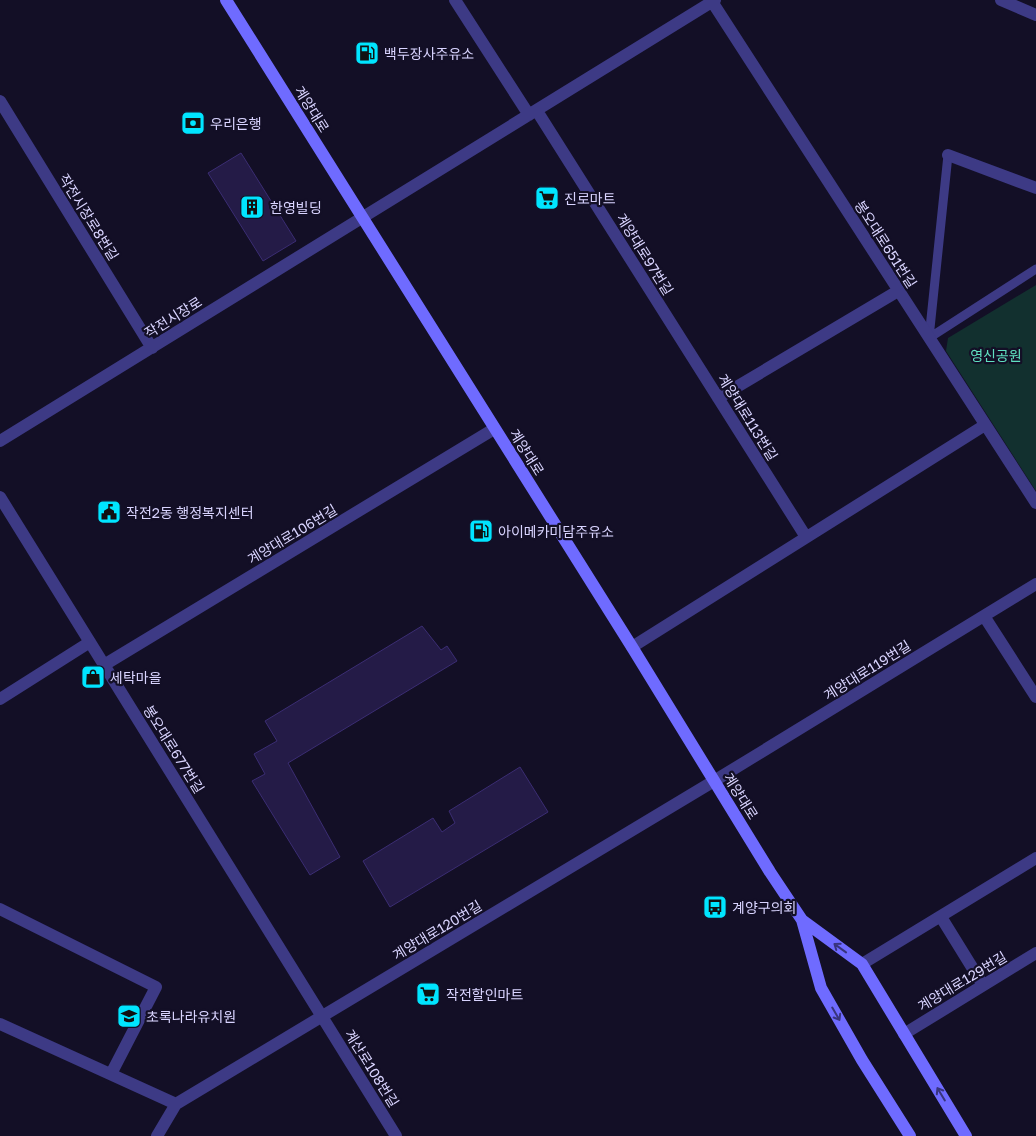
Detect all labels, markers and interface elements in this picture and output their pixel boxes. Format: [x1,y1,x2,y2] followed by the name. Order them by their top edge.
[354,40,380,66] fuel station icon: 백두장사주유소
[384,45,474,62] place label: 백두장사주유소
[291,83,333,135] street label: 계양대로
[180,110,206,136] bank icon: 우리은행
[210,115,262,132] place label: 우리은행
[56,171,122,263] street label: 작전시장로8번길
[534,185,560,211] supermarket icon: 진로마트
[564,190,616,207] place label: 진로마트
[239,194,265,220] building icon: 한영빌딩
[851,197,921,291] street label: 봉오대로651번길
[270,199,322,216] place label: 한영빌딩
[613,210,677,298] street label: 계양대로97번길
[141,293,205,341] street label: 작전시장로
[970,347,1022,364] park label: 영신공원
[715,370,781,464] street label: 계양대로113번길
[506,426,548,478] street label: 계양대로
[96,499,122,525] public building icon: 작전2동 행정복지센터
[244,501,340,567] street label: 계양대로106번길
[126,504,254,521] place label: 작전2동 행정복지센터
[468,518,494,544] fuel station icon: 아이메카미담주유소
[498,523,614,540] place label: 아이메카미담주유소
[820,636,914,704] street label: 계양대로119번길
[80,664,106,690] shop icon: 세탁마을
[110,669,162,686] place label: 세탁마을
[140,702,208,796] street label: 봉오대로677번길
[720,770,762,822] street label: 계양대로
[702,894,728,920] bus stop icon: 계양구의회
[389,897,485,963] street label: 계양대로120번길
[732,899,796,916] place label: 계양구의회
[834,942,847,953] one-way arrow
[914,948,1010,1014] street label: 계양대로129번길
[415,981,441,1007] supermarket icon: 작전할인마트
[446,986,523,1003] place label: 작전할인마트
[116,1003,142,1029] school or university icon: 초록나라유치원
[831,1007,841,1022] one-way arrow
[146,1008,236,1025] place label: 초록나라유치원
[341,1026,403,1110] street label: 계산로108번길
[935,1088,945,1102] one-way arrow

